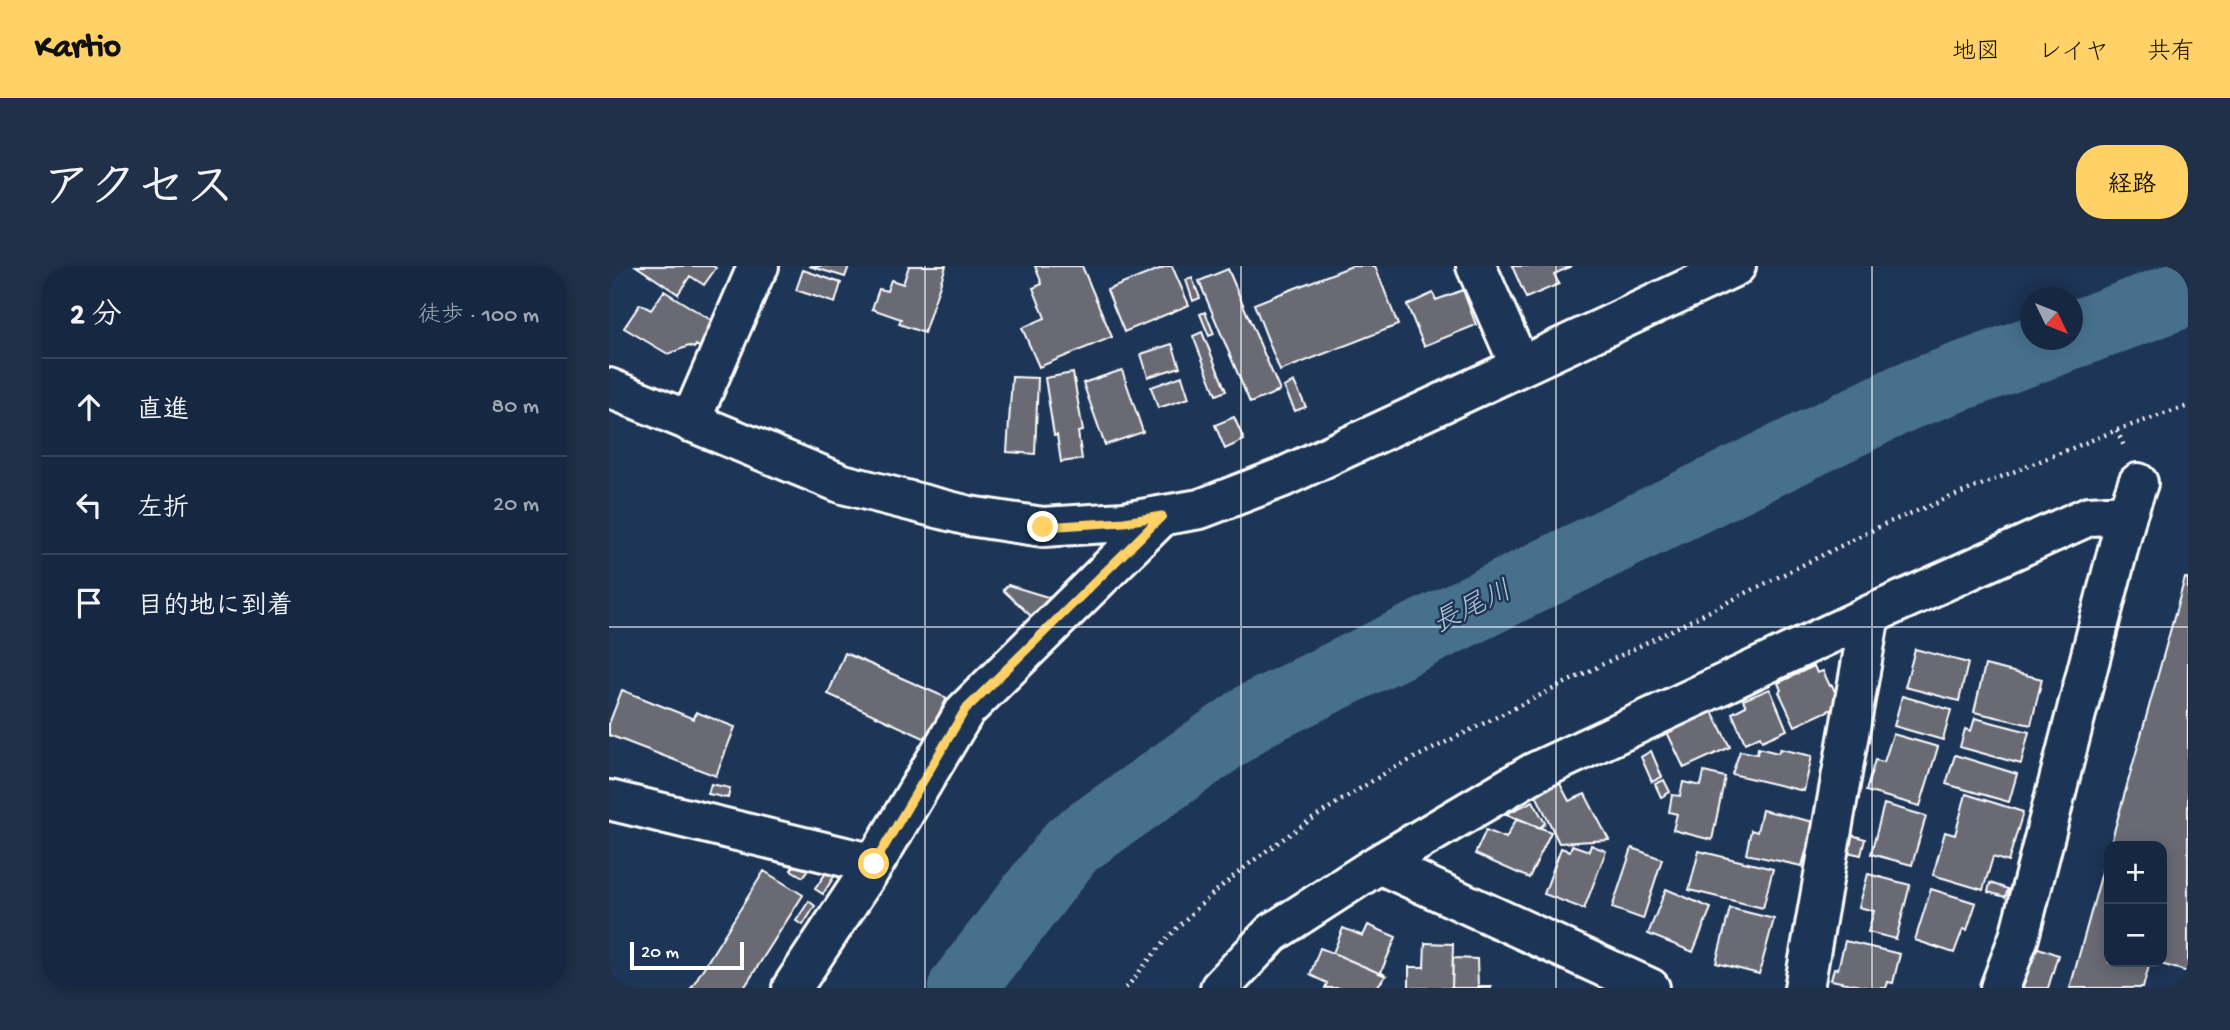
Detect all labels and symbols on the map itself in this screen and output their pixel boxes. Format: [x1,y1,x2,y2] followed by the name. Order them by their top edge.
[2020,287,2083,350] north arrow
[1027,511,1058,542] route end
[1428,576,1518,642] water label: 長尾川
[858,848,889,879] route start
[630,939,744,971] scale bar

